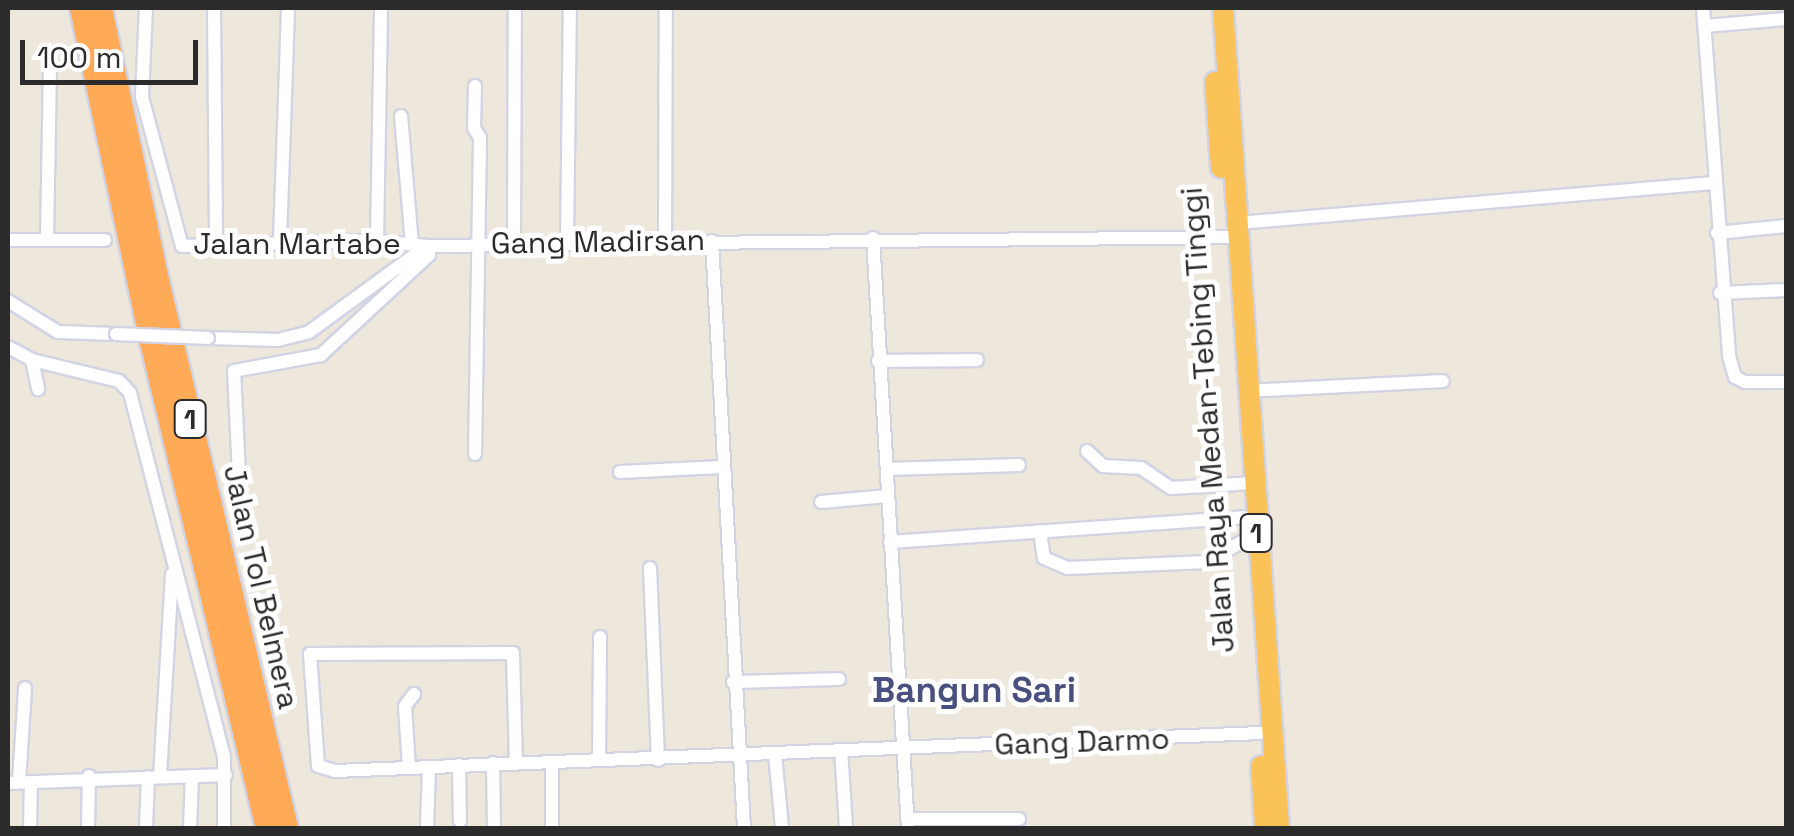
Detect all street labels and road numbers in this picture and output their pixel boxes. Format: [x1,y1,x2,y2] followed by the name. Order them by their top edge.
[1174,186,1242,654] street label: Jalan Raya Medan-Tebing Tinggi
[491,222,705,262] street label: Gang Madirsan
[193,226,401,262] street label: Jalan Martabe
[172,396,208,442] road number: 1
[215,461,307,713] street label: Jalan Tol Belmera
[1238,510,1274,556] road number: 1
[994,721,1170,763] street label: Gang Darmo

